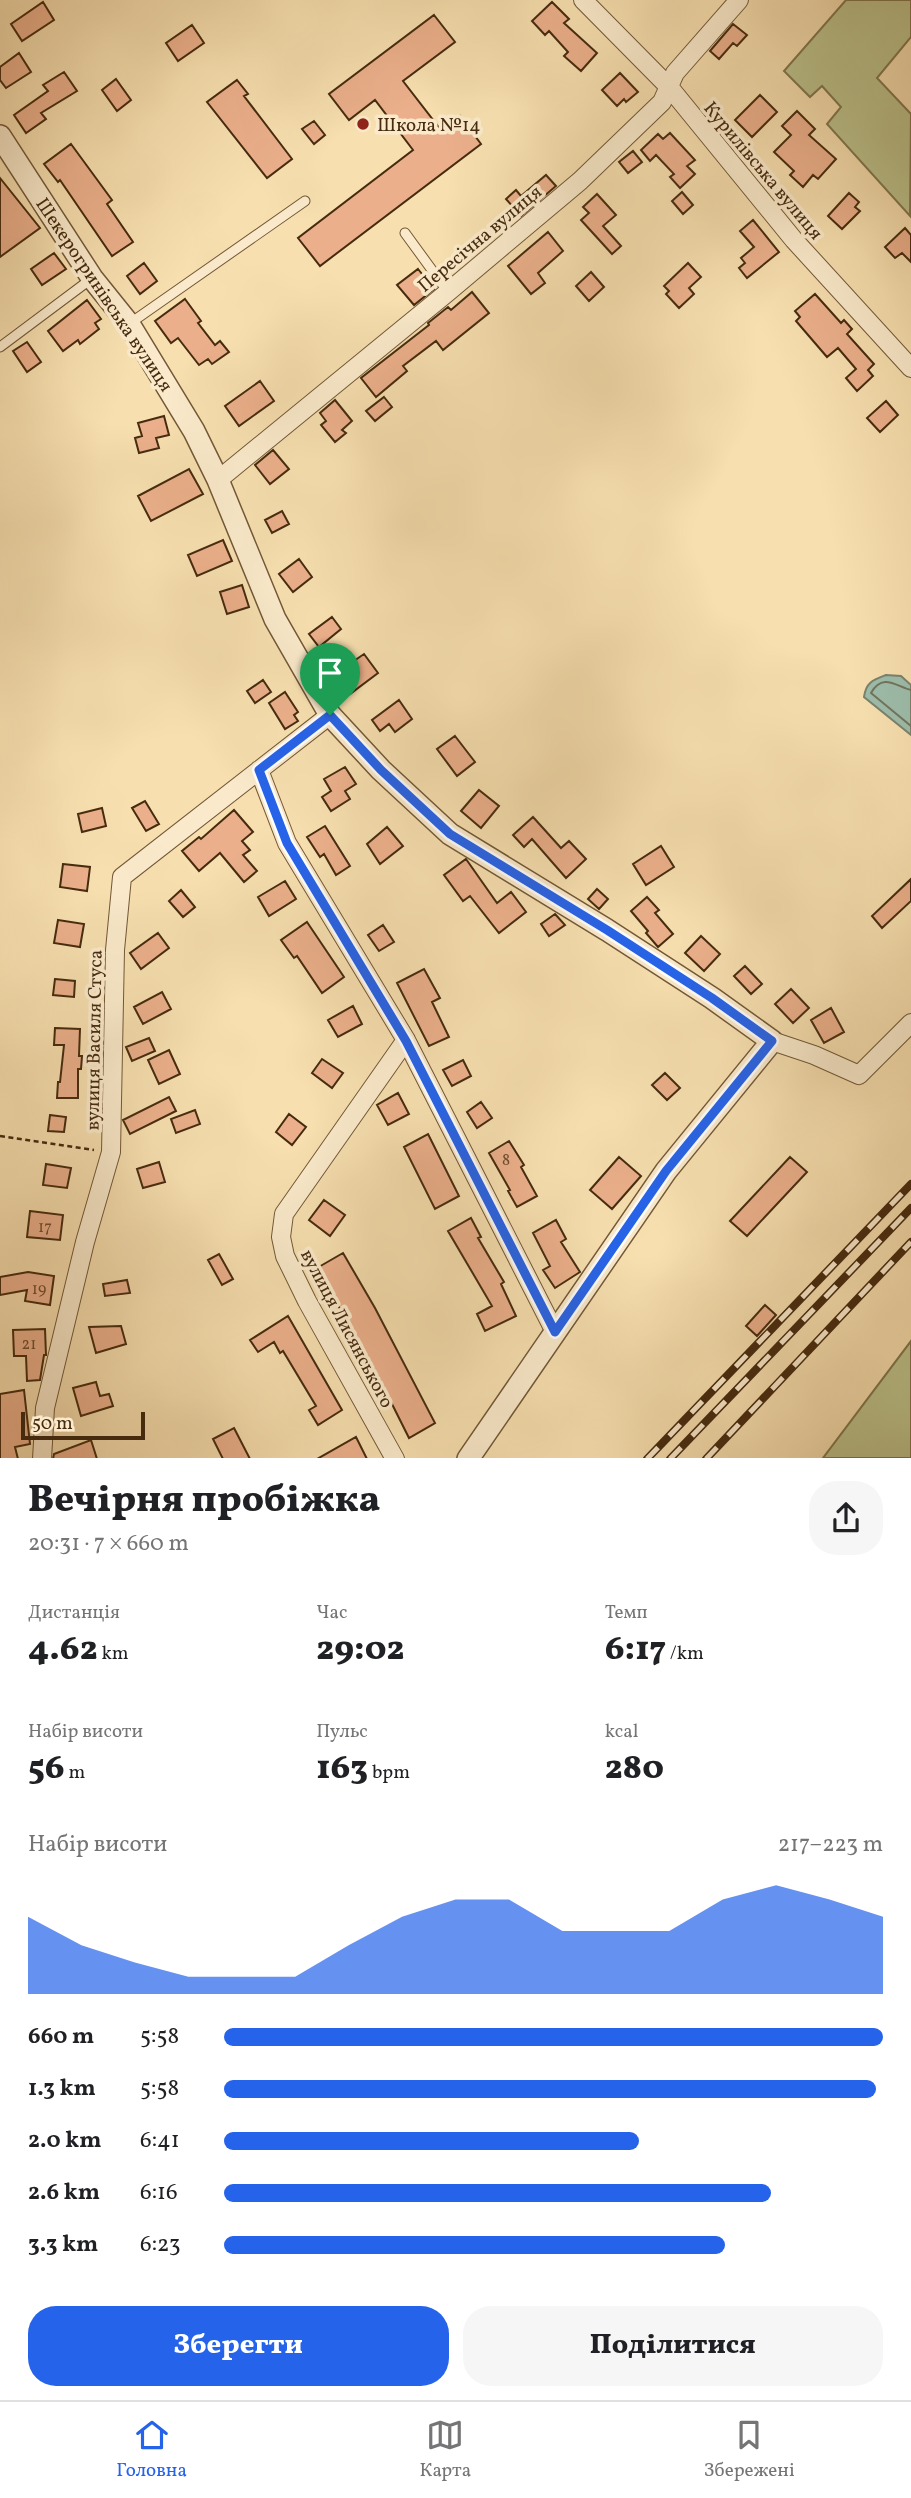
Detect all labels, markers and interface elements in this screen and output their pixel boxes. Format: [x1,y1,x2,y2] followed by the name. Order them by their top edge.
[697,97,828,246] street label: Курилівська вулиця
[377,113,481,139] place label: Школа №14
[355,116,371,132] marker: Школа №14
[413,180,548,299] street label: Пересічна вулиця
[29,193,178,397] street label: Шекерогринівська вулиця
[300,643,360,715] pin
[311,654,349,692] icon: arrive
[80,949,110,1131] street label: вулиця Василя Стуса
[502,1150,510,1172] house number: 8
[38,1217,52,1239] house number: 17
[293,1245,399,1413] street label: вулиця Лисянського
[32,1279,46,1301] house number: 19
[22,1334,36,1356] house number: 21
[21,1409,145,1441] scale bar
[32,1411,73,1437] text: 50 m
[28,1475,380,1528] text: Вечірня пробіжка
[809,1481,883,1555] button: share
[28,1528,189,1560] text: 20:31 · 7 × 660 m
[28,1600,120,1626] text: Дистанція
[316,1600,348,1626] text: Час
[605,1600,648,1626] text: Темп
[28,1626,98,1674] text: 4.62
[316,1626,404,1674] text: 29:02
[605,1626,666,1674] text: 6:17
[98,1641,129,1667] text: km
[666,1641,704,1667] text: /km
[28,1719,143,1745] text: Набір висоти
[316,1719,368,1745] text: Пульс
[605,1719,638,1745] text: kcal
[28,1745,65,1793] text: 56
[316,1745,368,1793] text: 163
[605,1745,664,1793] text: 280
[65,1760,85,1786] text: m
[368,1760,410,1786] text: bpm
[28,1829,167,1861] text: Набір висоти
[778,1829,883,1861] text: 217–223 m
[28,2021,94,2053] text: 660 m
[140,2021,179,2053] text: 5:58
[28,2073,96,2105] text: 1.3 km
[140,2073,179,2105] text: 5:58
[28,2125,101,2157] text: 2.0 km
[140,2125,180,2157] text: 6:41
[28,2177,100,2209] text: 2.6 km
[140,2177,178,2209] text: 6:16
[28,2229,98,2261] text: 3.3 km
[140,2229,181,2261] text: 6:23
[28,2306,449,2386] button: Зберегти
[463,2306,883,2386] button: Поділитися
[116,2416,187,2484] tab: Головна
[420,2416,471,2484] tab: Карта
[704,2416,795,2484] tab: Збережені

